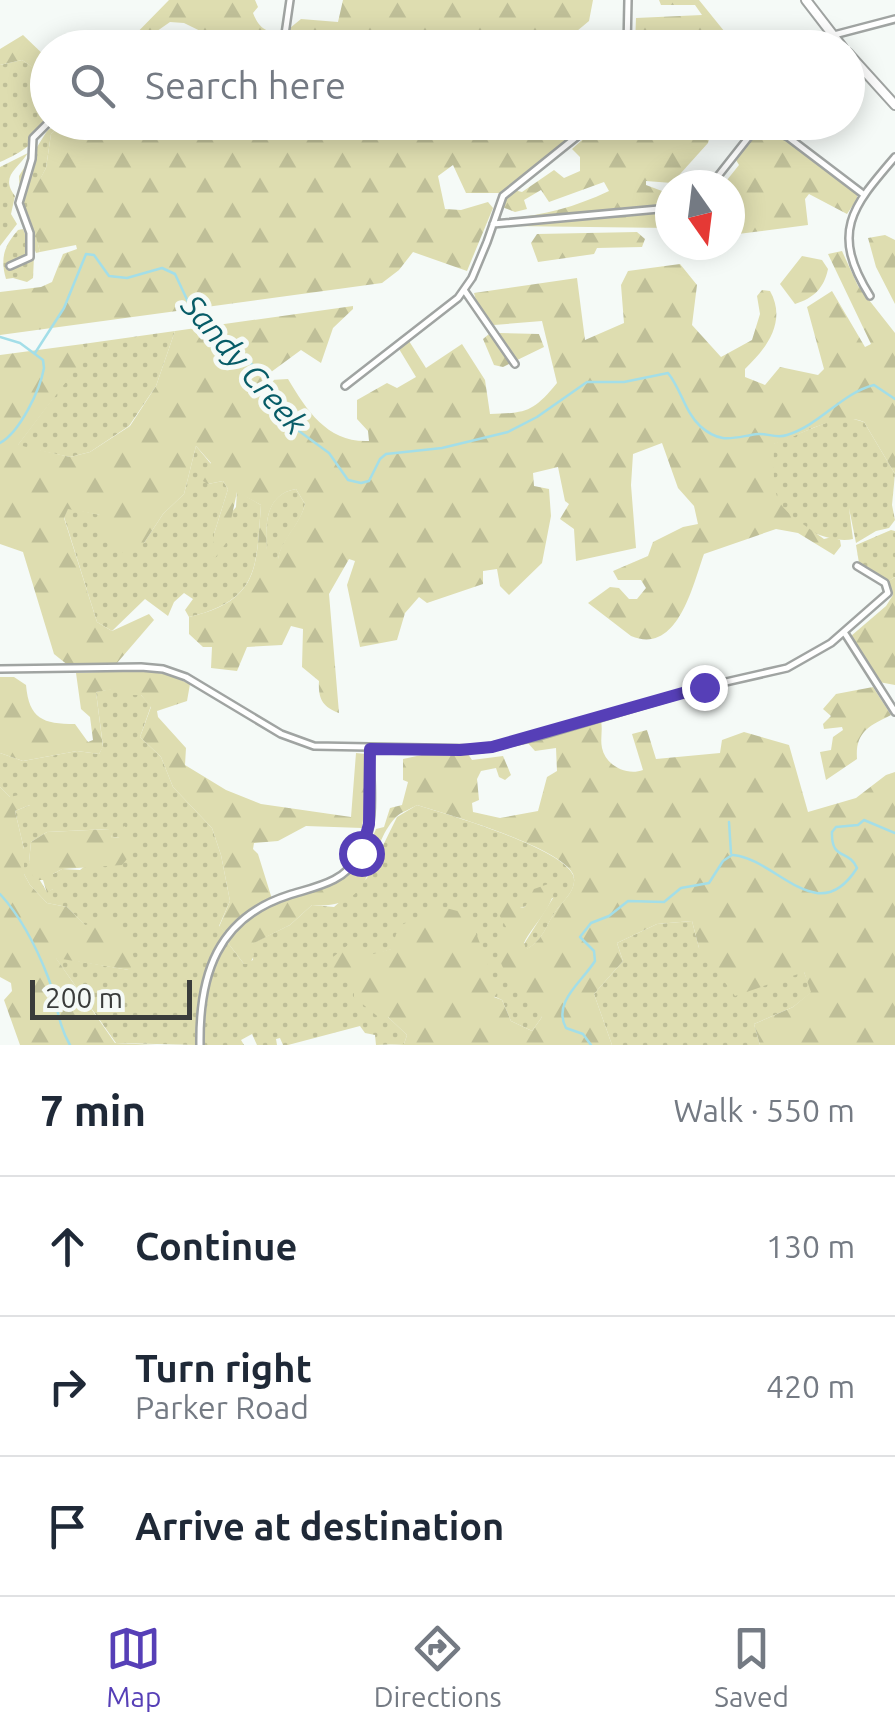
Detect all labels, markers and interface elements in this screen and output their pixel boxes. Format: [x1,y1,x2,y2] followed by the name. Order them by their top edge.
[30,30,865,140] search box
[65,58,120,113] icon: search
[145,64,346,106] text: Search here
[655,170,745,260] north arrow
[174,286,316,441] water label: Sandy Creek
[682,665,728,711] route end
[339,831,385,877] route start
[30,975,192,1020] scale bar
[45,982,123,1013] text: 200 m
[40,1087,146,1134] text: 7 min
[673,1092,855,1128] text: Walk · 550 m
[40,1219,95,1274] icon: ahead
[135,1225,297,1267] text: Continue
[766,1228,855,1264] text: 130 m
[135,1347,312,1389] text: Turn right
[40,1359,95,1414] icon: right
[766,1368,855,1404] text: 420 m
[135,1389,309,1425] text: Parker Road
[40,1499,95,1554] icon: arrive
[135,1505,504,1547] text: Arrive at destination
[106,1621,161,1712] tab: Map
[374,1621,502,1712] tab: Directions
[714,1621,789,1712] tab: Saved

